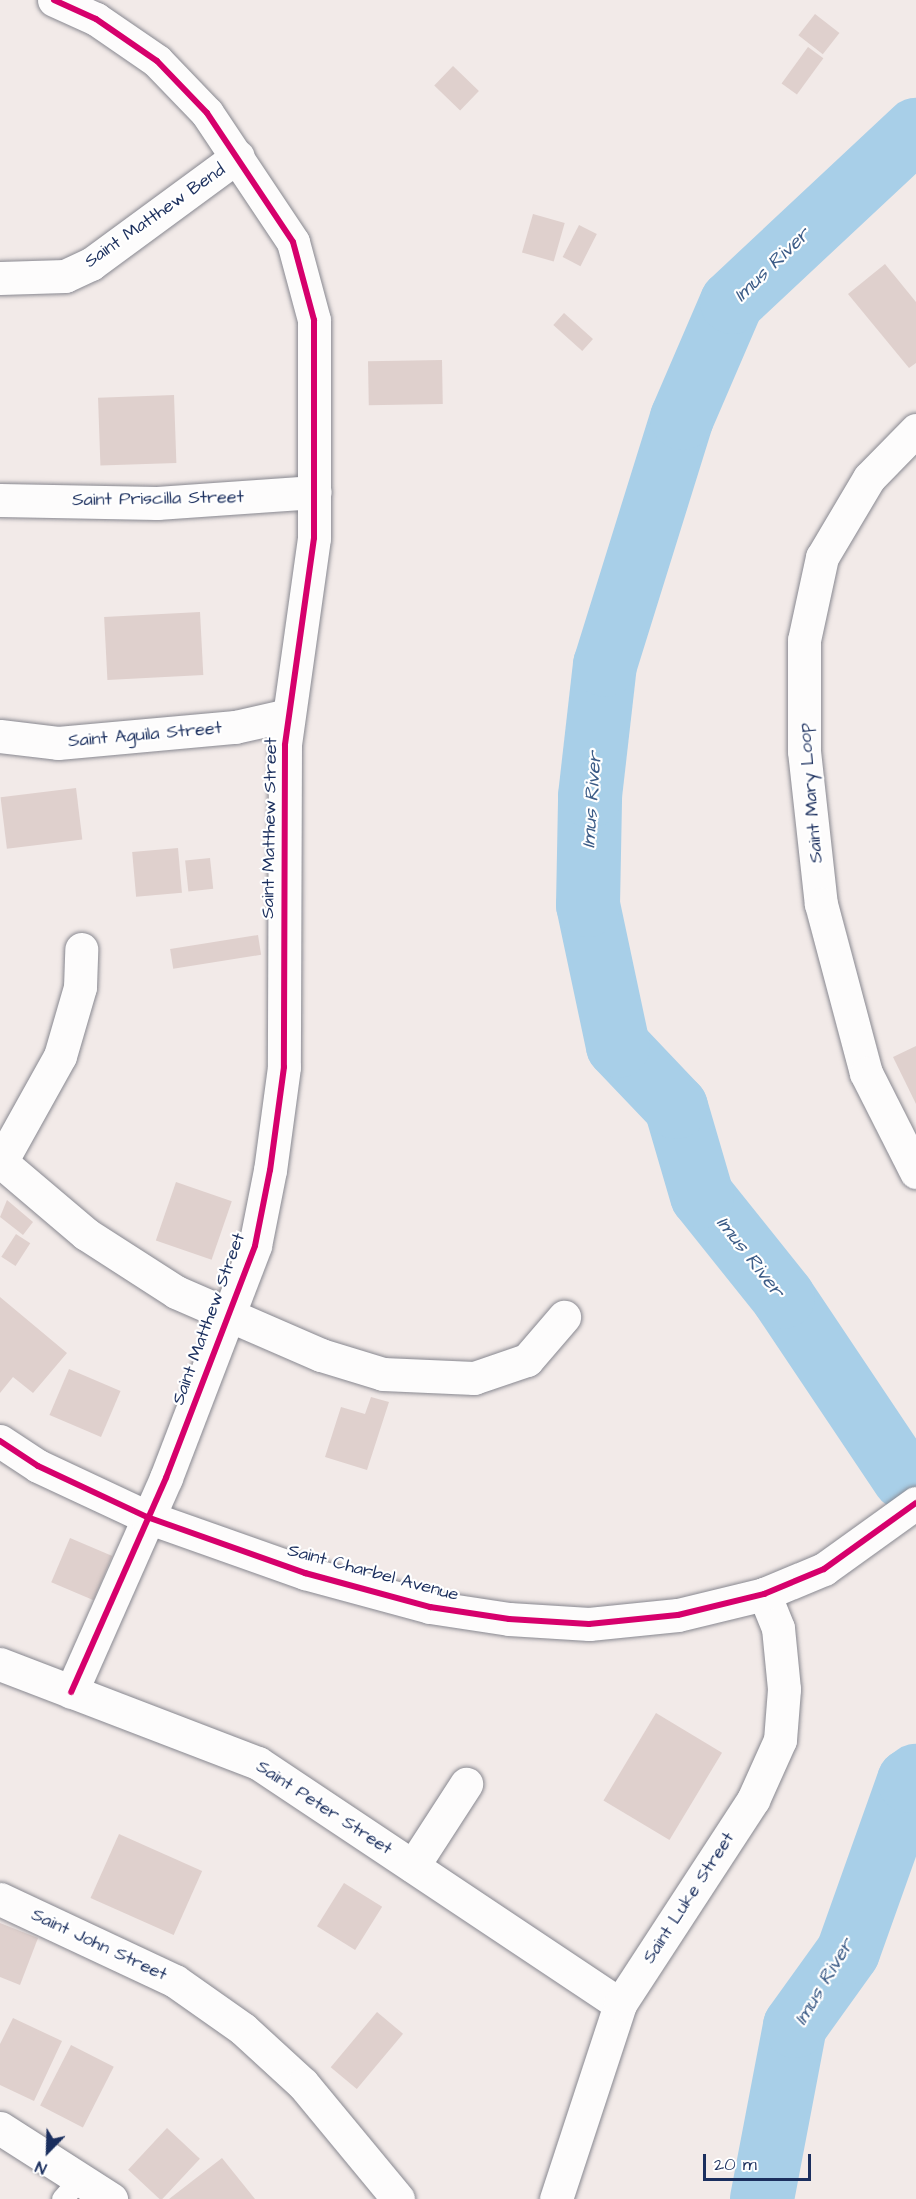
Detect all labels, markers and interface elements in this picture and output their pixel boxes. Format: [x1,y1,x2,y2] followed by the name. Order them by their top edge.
[81,159,229,273] street label: Saint Matthew Bend
[729,223,815,307] water label: Imus River
[72,487,244,511] street label: Saint Priscilla Street
[67,718,223,752] street label: Saint Aguila Street
[794,722,828,864] street label: Saint Mary Loop
[258,737,282,919] street label: Saint Matthew Street
[577,751,607,849] water label: Imus River
[711,1212,789,1302] water label: Imus River
[168,1230,250,1408] street label: Saint Matthew Street
[285,1540,461,1606] street label: Saint Charbel Avenue
[252,1756,396,1860] street label: Saint Peter Street
[639,1828,739,1968] street label: Saint Luke Street
[28,1904,170,1986] street label: Saint John Street
[789,1935,859,2029] water label: Imus River
[18,2121,78,2181] north arrow
[706,2142,814,2180] scale bar
[714,2152,757,2177] text: 20 m
[32,2155,50,2180] text: N

